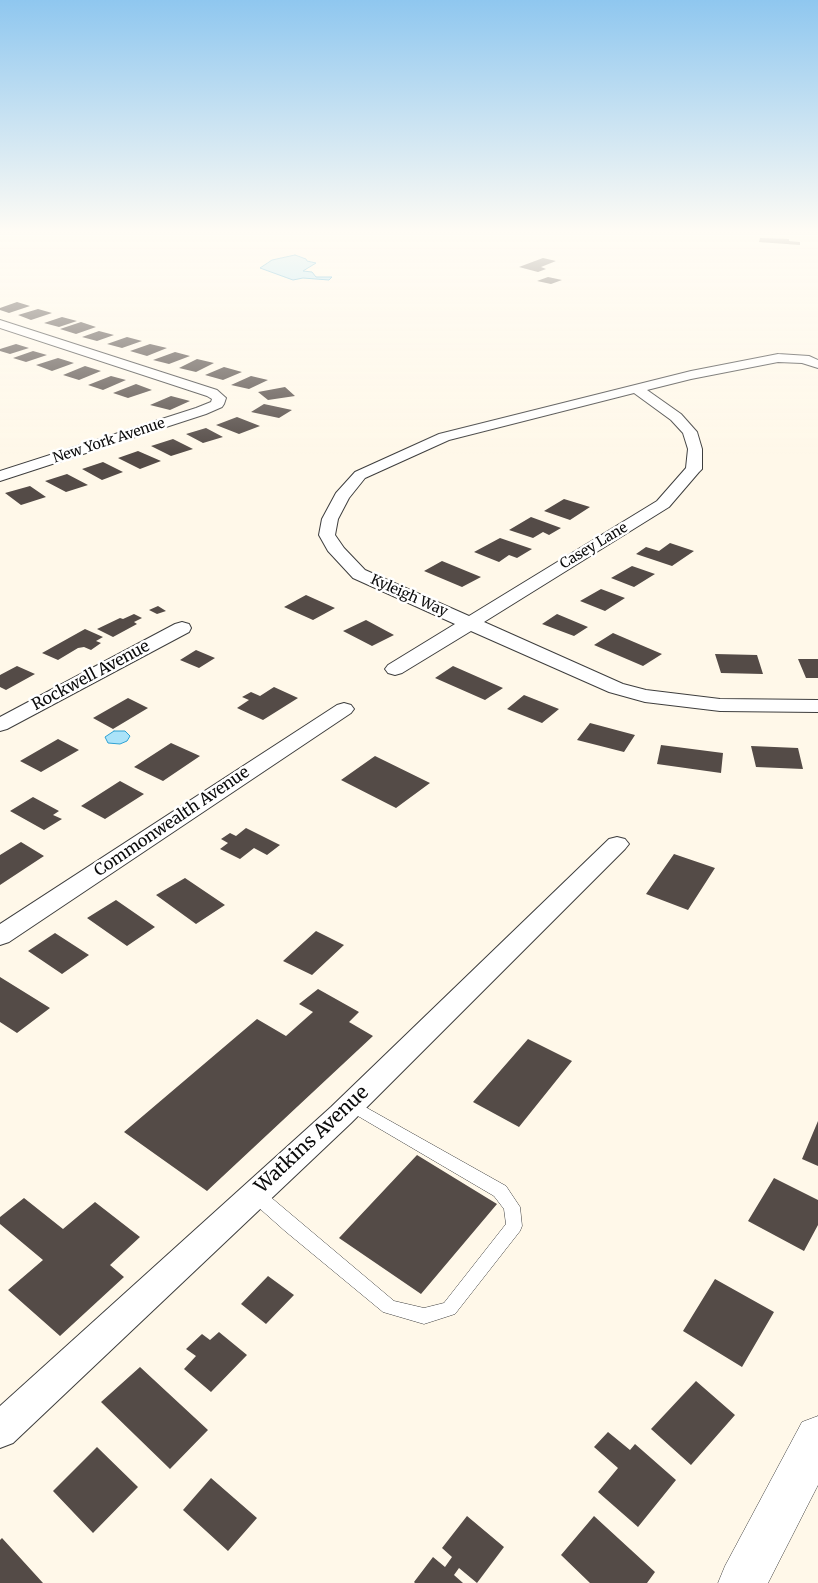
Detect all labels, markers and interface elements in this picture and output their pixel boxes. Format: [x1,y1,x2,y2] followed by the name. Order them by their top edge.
[51,415,167,467] street label: New York Avenue
[557,519,631,573] street label: Casey Lane
[368,572,450,620] street label: Kyleigh Way
[29,637,153,715] street label: Rockwell Avenue
[91,763,253,881] street label: Commonwealth Avenue
[250,1082,374,1198] street label: Watkins Avenue

